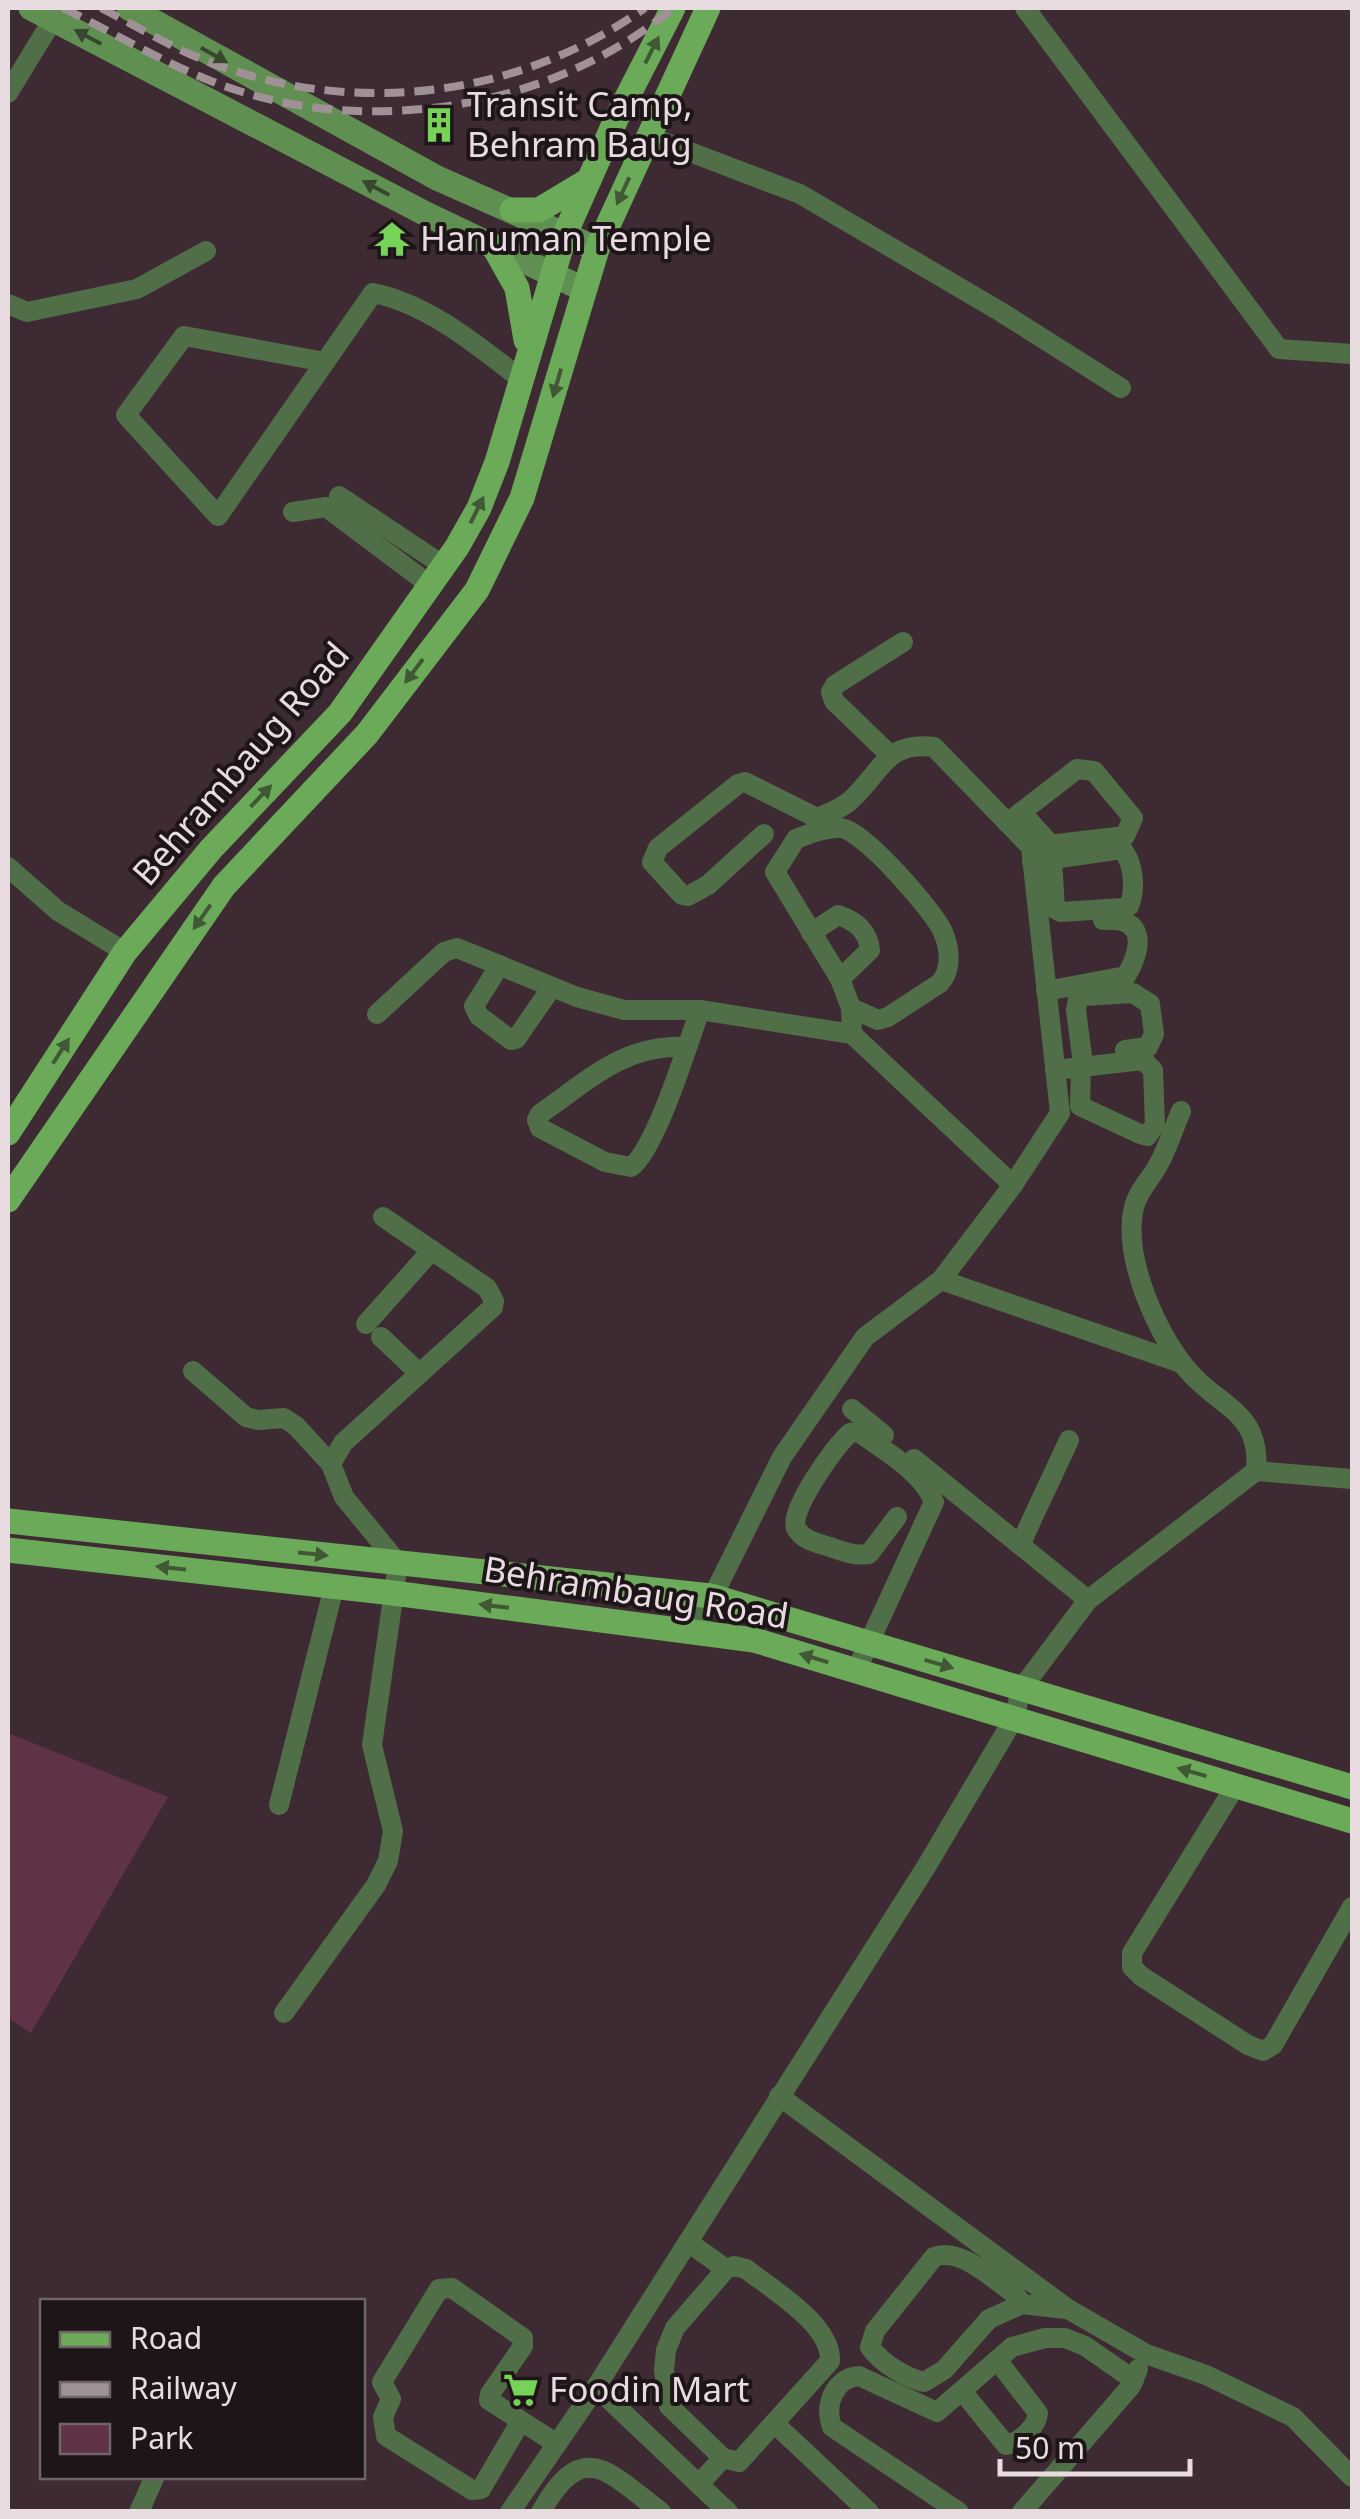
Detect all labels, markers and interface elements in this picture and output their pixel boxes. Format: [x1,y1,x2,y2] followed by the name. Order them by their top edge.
[73,29,102,46] one-way arrow
[643,35,660,64] one-way arrow
[200,45,228,63] one-way arrow
[467,80,693,167] place label: Transit Camp, Behram Baug
[420,106,458,144] building icon: Transit Camp, Behram Baug
[614,177,631,206] one-way arrow
[361,180,390,197] one-way arrow
[420,214,712,261] place label: Hanuman Temple
[373,220,411,258] temple icon: Hanuman Temple
[548,368,564,399] one-way arrow
[469,496,486,525] one-way arrow
[121,631,359,895] street label: Behrambaug Road
[405,658,425,684] one-way arrow
[249,785,272,809] one-way arrow
[193,903,213,930] one-way arrow
[51,1037,69,1065] one-way arrow
[481,1544,792,1639] street label: Behrambaug Road
[298,1546,330,1562] one-way arrow
[155,1560,187,1576] one-way arrow
[478,1598,510,1614] one-way arrow
[799,1650,829,1665] one-way arrow
[924,1657,954,1672] one-way arrow
[1177,1764,1207,1779] one-way arrow
[40,2299,365,2479] legend
[130,2317,202,2358] text: Road
[549,2365,749,2412] place label: Foodin Mart
[130,2367,237,2408] text: Railway
[502,2371,540,2409] supermarket icon: Foodin Mart
[1000,2414,1190,2476] scale bar
[130,2417,193,2458] text: Park
[1015,2427,1085,2468] text: 50 m

